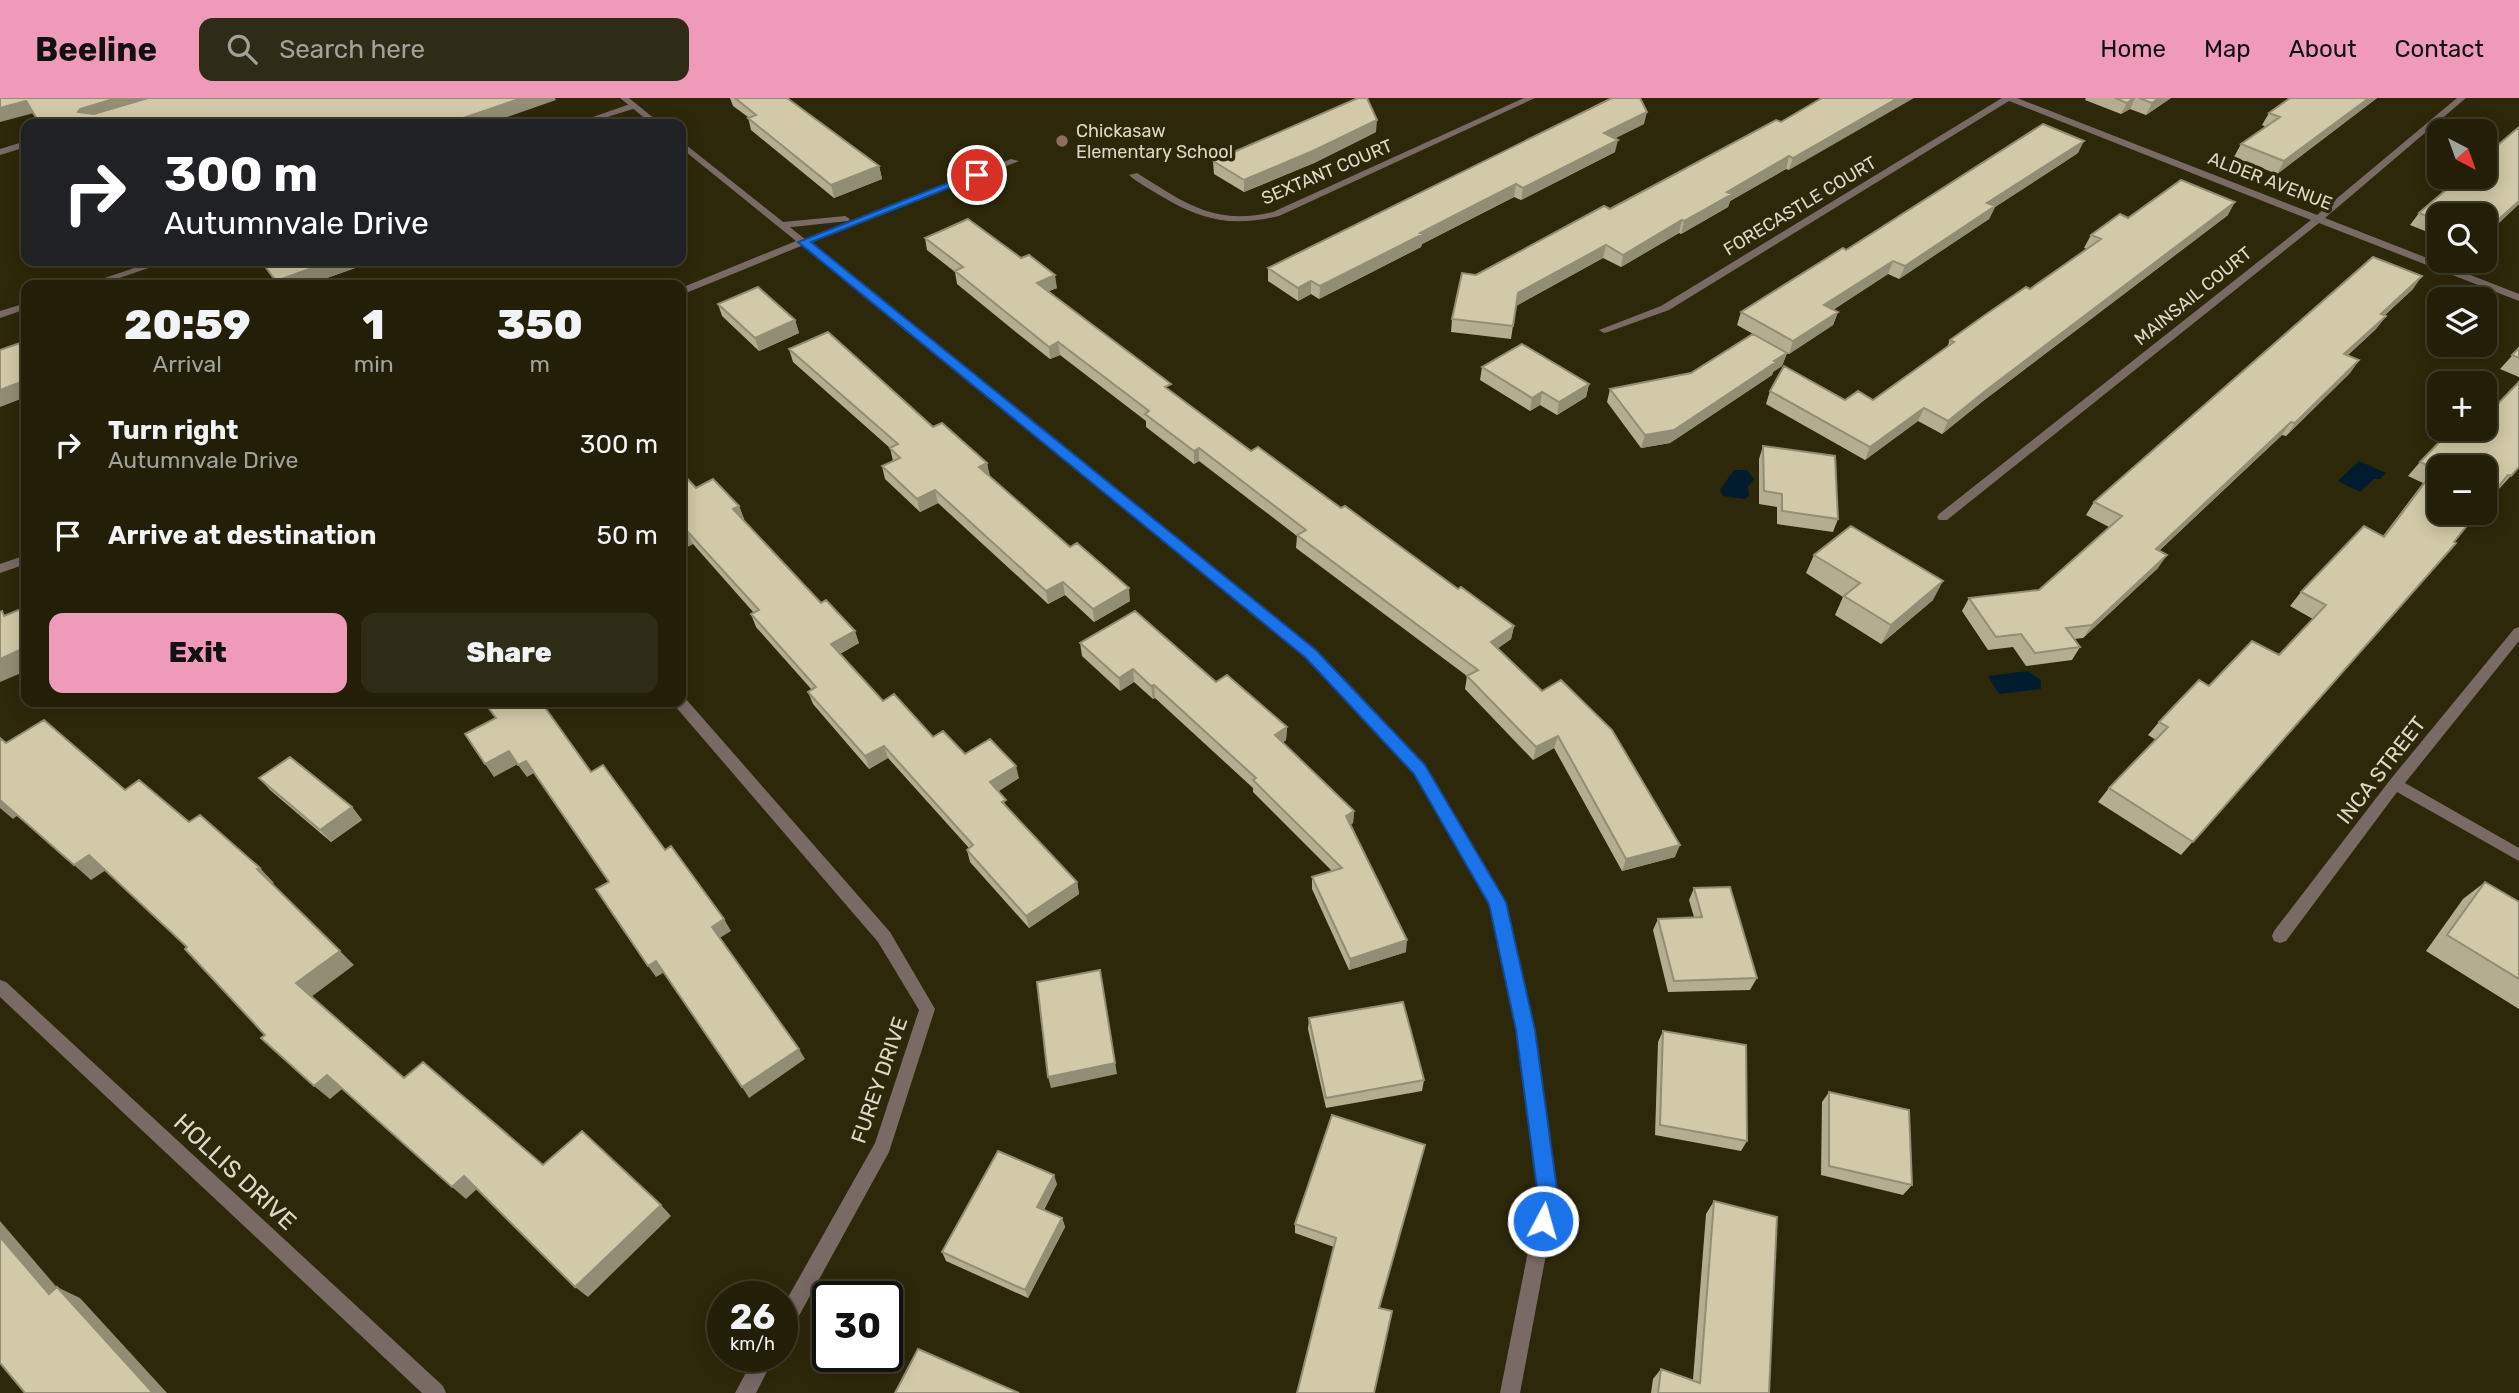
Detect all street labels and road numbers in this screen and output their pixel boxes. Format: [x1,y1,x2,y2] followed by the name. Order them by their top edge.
[1258,134,1396,210] street label: SEXTANT COURT
[2205,147,2335,215] street label: ALDER AVENUE
[1719,152,1881,260] street label: FORECASTLE COURT
[2130,242,2256,350] street label: MAINSAIL COURT
[2331,711,2431,829] street label: INCA STREET
[846,1014,912,1146] street label: FUREY DRIVE
[168,1108,302,1236] street label: HOLLIS DRIVE

